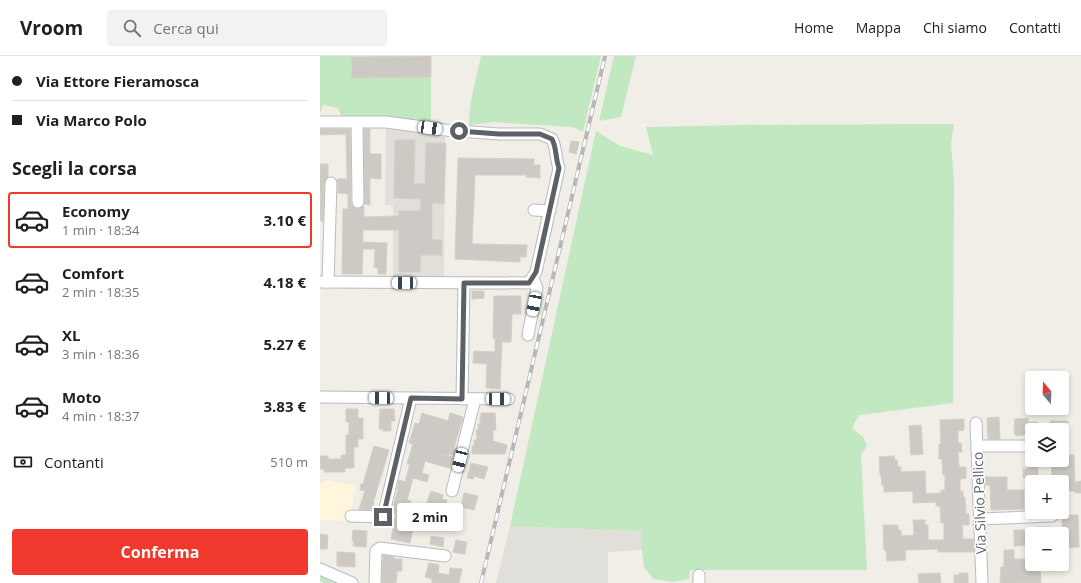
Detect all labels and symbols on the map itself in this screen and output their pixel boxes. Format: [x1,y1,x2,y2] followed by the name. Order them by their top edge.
[417,120,443,136] car
[450,122,468,140] route start
[392,277,416,289] car
[526,291,542,317] car
[1025,371,1069,415] north arrow
[369,392,393,404] car
[486,393,510,405] car
[451,447,469,473] car
[968,451,990,555] street label: Via Silvio Pellico
[397,503,463,531] callout: 2 min
[374,508,392,526] route end

